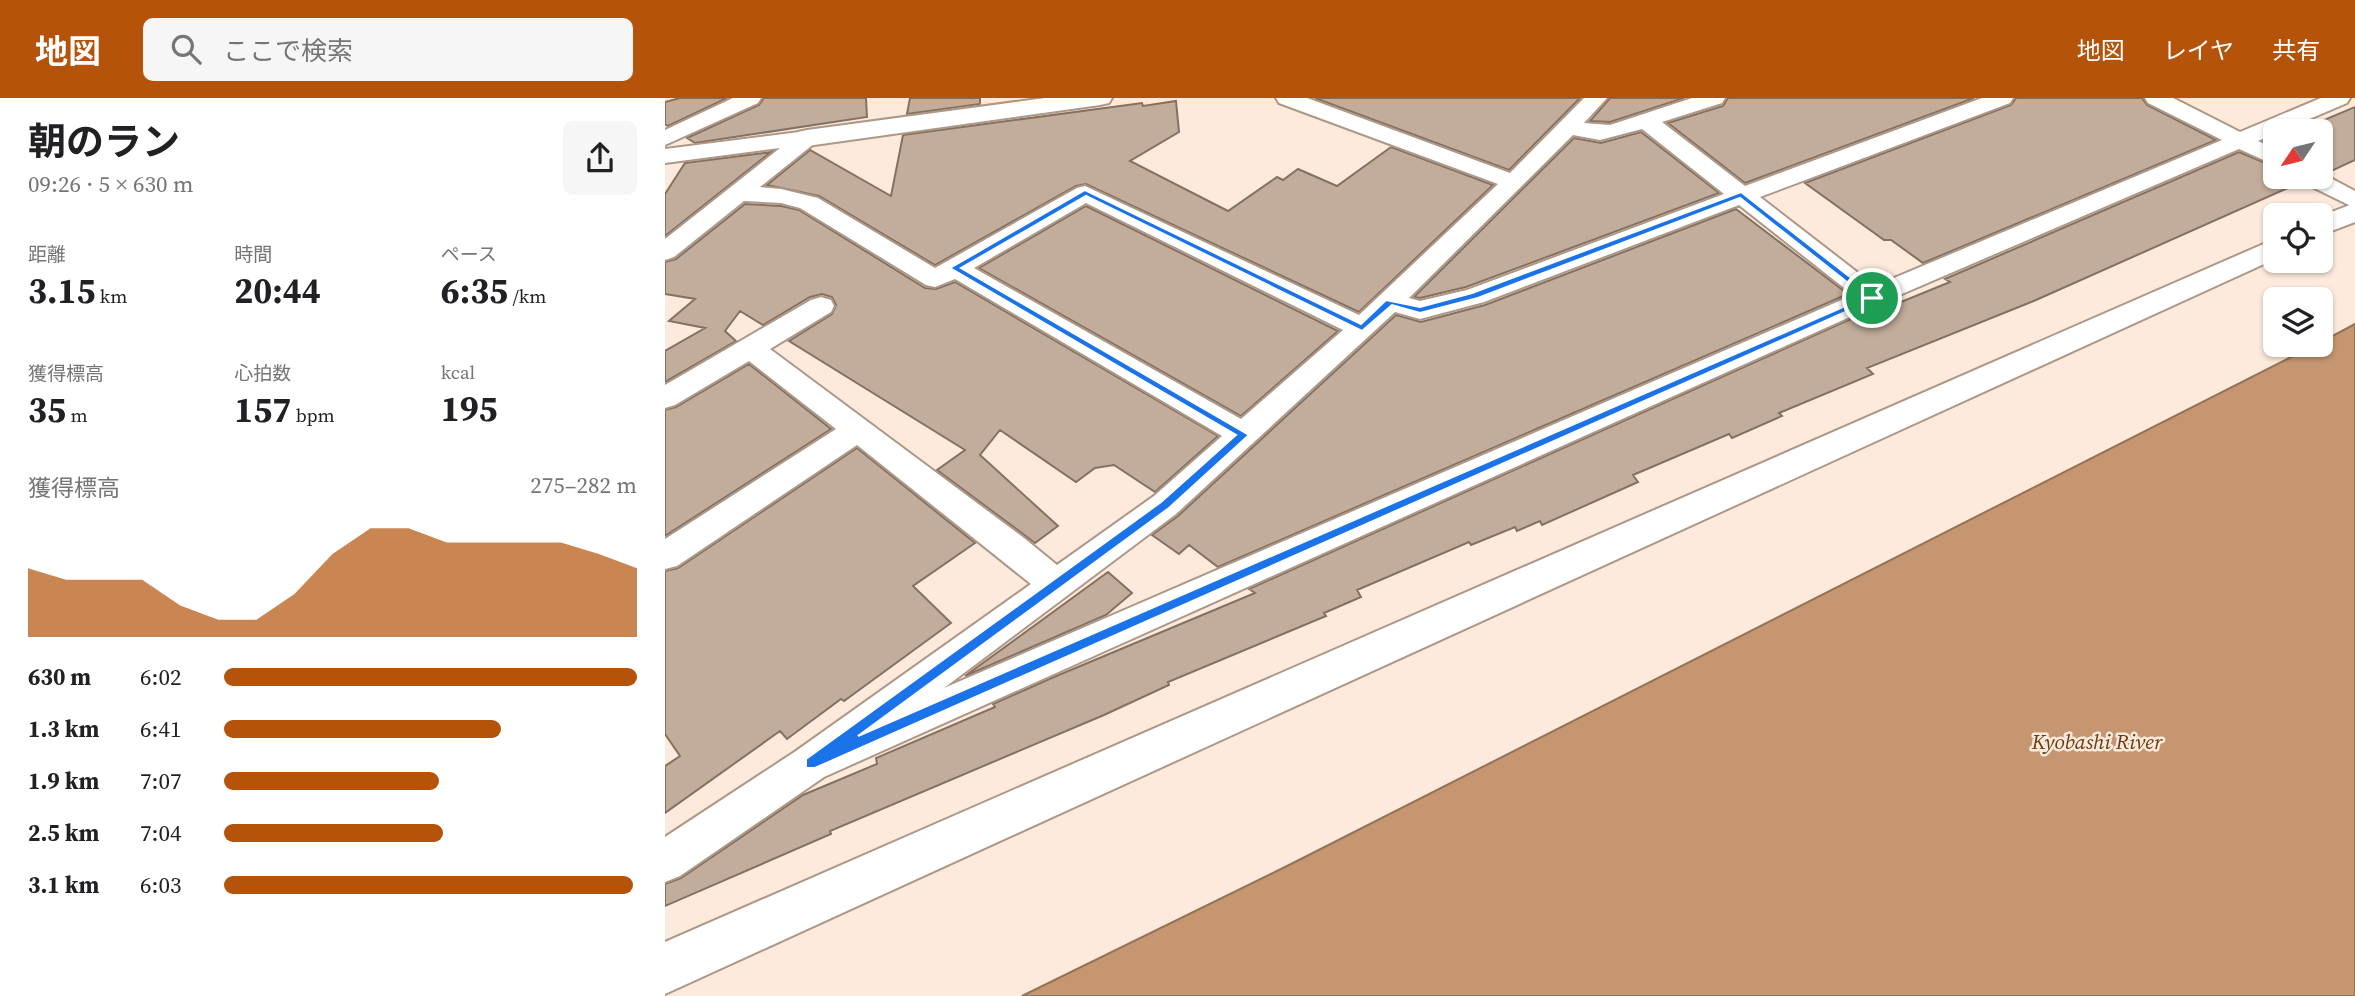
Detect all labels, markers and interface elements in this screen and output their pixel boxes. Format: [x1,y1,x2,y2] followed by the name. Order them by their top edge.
[143,18,633,81] search box
[35,29,101,74] text: 地図
[167,30,205,68] icon: search
[223,33,353,69] text: ここで検索
[2077,34,2125,67] text: 地図
[2163,34,2234,67] text: レイヤ
[2272,34,2320,67] text: 共有
[28,116,180,168] text: 朝のラン
[2263,119,2333,189] north arrow
[2263,119,2333,357] map controls
[563,121,637,195] button: share
[28,168,194,200] text: 09:26 · 5 × 630 m
[2263,203,2333,273] button: locate
[28,241,66,267] text: 距離
[234,241,272,267] text: 時間
[441,241,497,267] text: ペース
[28,267,95,315] text: 3.15
[234,267,321,315] text: 20:44
[441,267,508,315] text: 6:35
[1842,268,1902,328] pin
[1853,279,1891,317] icon: arrive
[95,283,127,309] text: km
[508,283,546,309] text: /km
[2263,287,2333,357] button: layers
[441,359,475,385] text: kcal
[28,360,104,386] text: 獲得標高
[234,360,291,386] text: 心拍数
[441,385,498,433] text: 195
[28,386,66,434] text: 35
[234,386,291,434] text: 157
[66,402,88,428] text: m
[291,402,335,428] text: bpm
[530,469,637,501] text: 275–282 m
[28,472,120,504] text: 獲得標高
[28,661,91,693] text: 630 m
[140,661,181,693] text: 6:02
[28,713,99,745] text: 1.3 km
[140,713,181,745] text: 6:41
[2031,727,2163,756] water label: Kyobashi River
[28,765,99,797] text: 1.9 km
[140,765,181,797] text: 7:07
[28,817,99,849] text: 2.5 km
[140,817,181,849] text: 7:04
[28,869,99,901] text: 3.1 km
[140,869,181,901] text: 6:03

